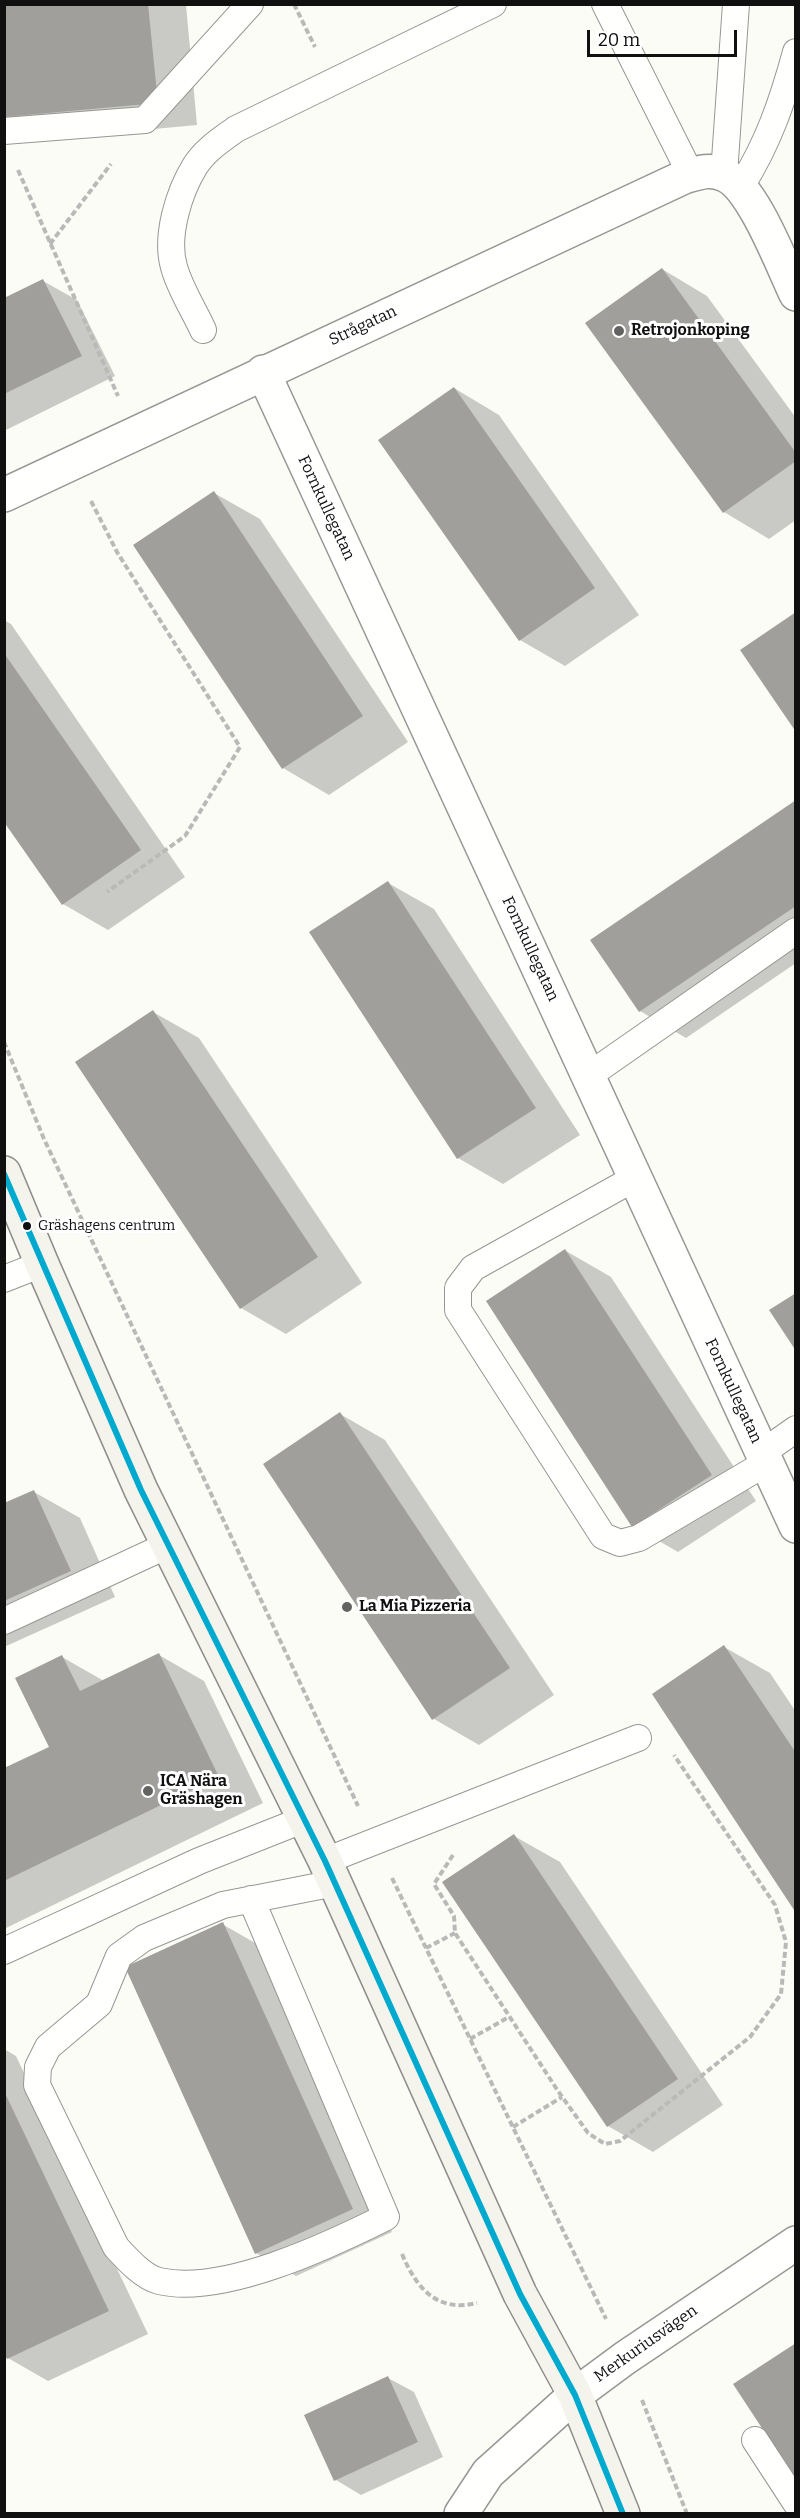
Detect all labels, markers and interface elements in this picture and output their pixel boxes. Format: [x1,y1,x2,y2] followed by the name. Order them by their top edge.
[590,18,740,56] scale bar
[598,29,640,51] text: 20 m
[326,302,400,350] street label: Strågatan
[631,321,750,341] place label: Retrojonkoping
[612,324,626,338] marker: Retrojonkoping
[293,453,359,563] street label: Fornkullegatan
[497,894,563,1004] street label: Fornkullegatan
[38,1218,175,1234] place label: Gräshagens centrum
[21,1220,33,1232] marker: Gräshagens centrum
[700,1336,766,1446] street label: Fornkullegatan
[359,1597,472,1617] place label: La Mia Pizzeria
[340,1600,354,1614] marker: La Mia Pizzeria
[160,1772,242,1810] place label: ICA Nära Gräshagen
[141,1784,155,1798] marker: ICA Nära Gräshagen
[591,2301,701,2387] street label: Merkuriusvägen

